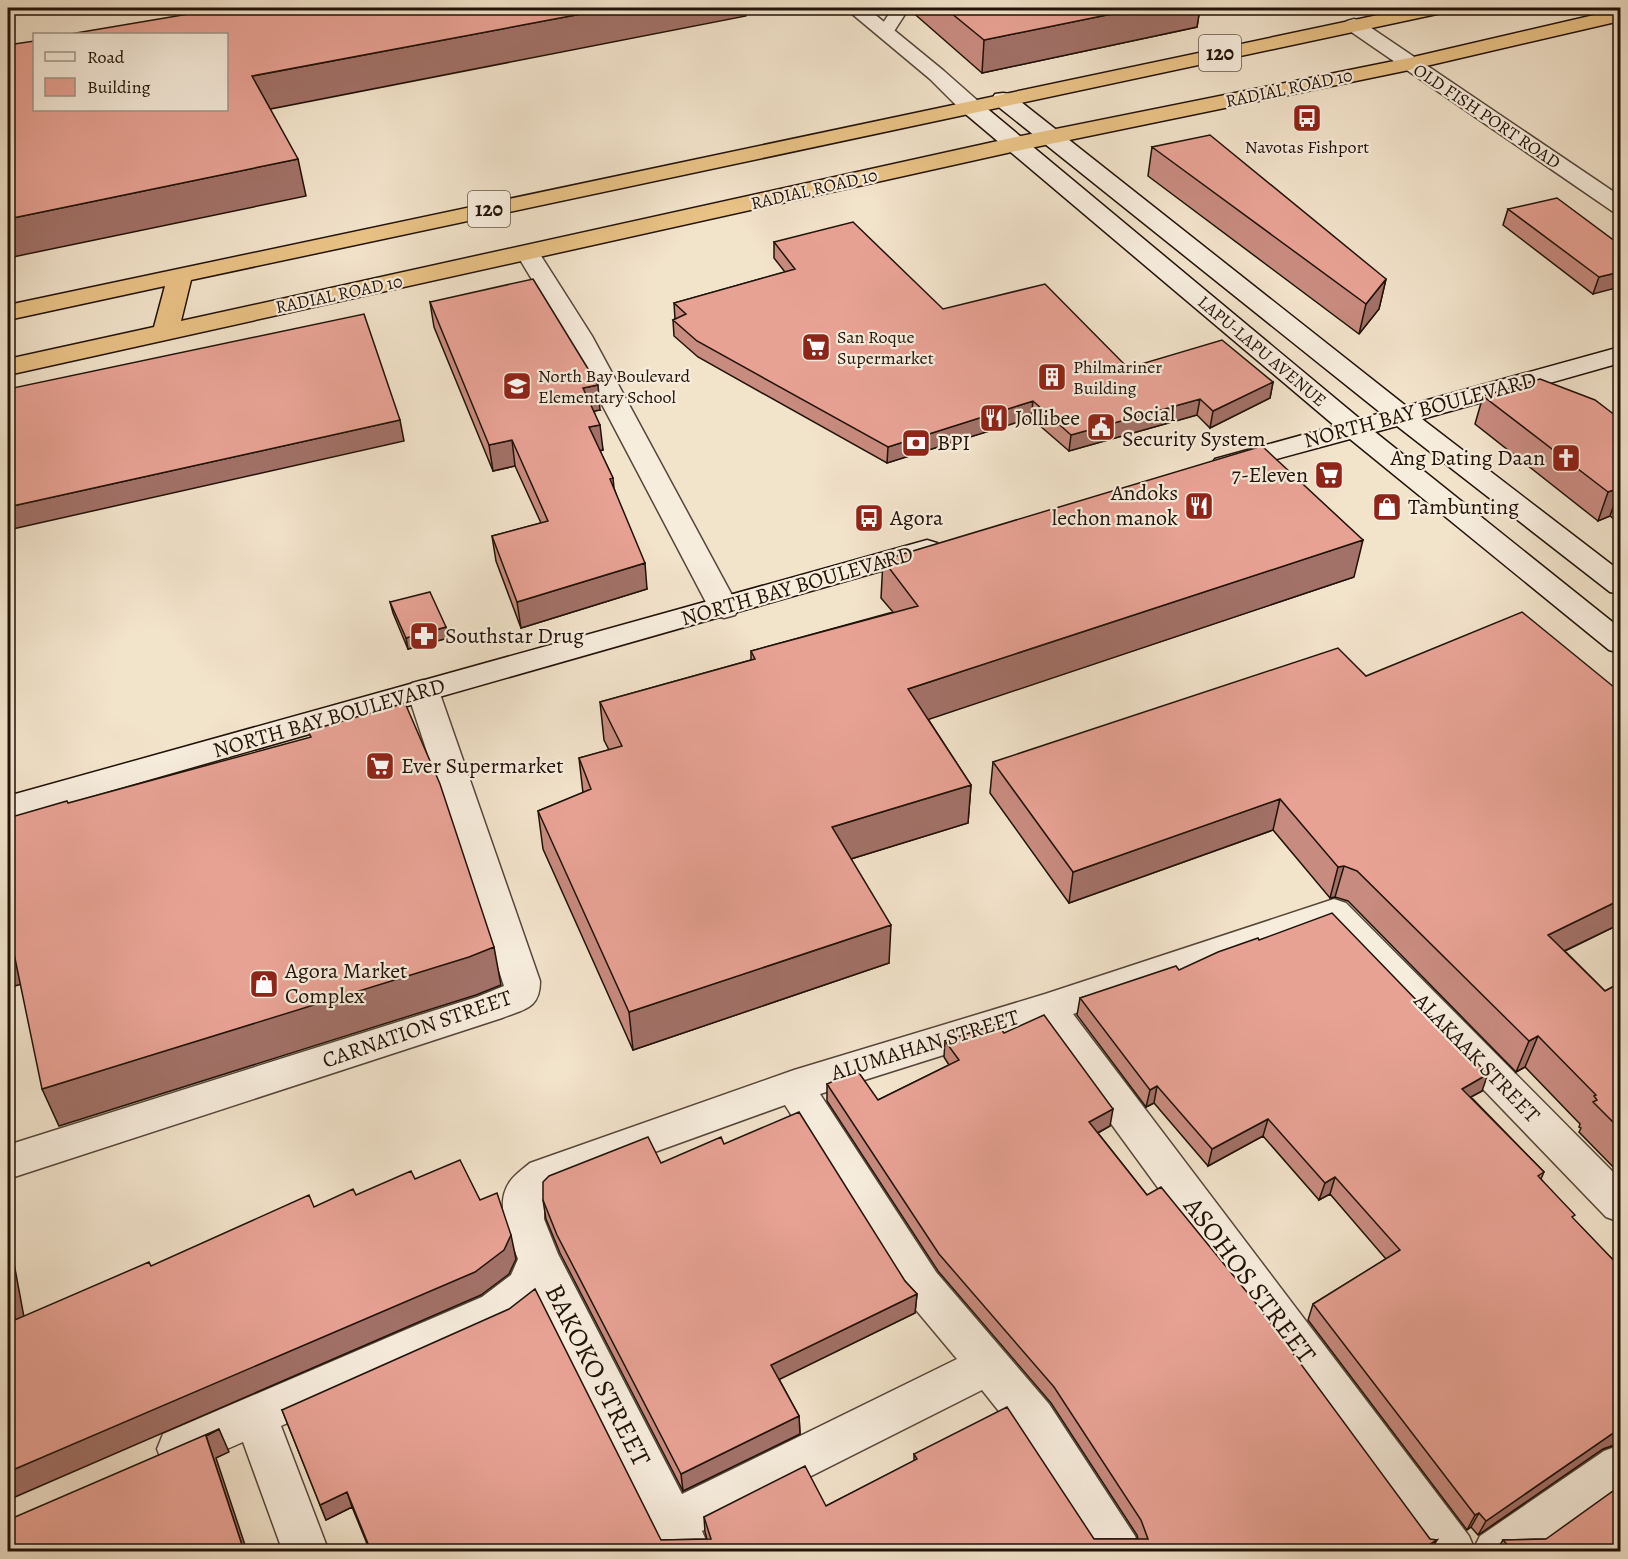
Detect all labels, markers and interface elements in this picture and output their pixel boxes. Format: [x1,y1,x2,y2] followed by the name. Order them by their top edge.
[33,33,228,111] legend
[1199,35,1241,71] road number: 120
[87,45,125,69] text: Road
[1409,58,1565,174] street label: OLD FISH PORT ROAD
[1223,63,1355,113] street label: RADIAL ROAD 10
[87,75,151,99] text: Building
[1291,102,1323,134] bus stop icon: Navotas Fishport
[1245,135,1369,159] place label: Navotas Fishport
[748,163,880,215] street label: RADIAL ROAD 10
[468,191,510,227] road number: 120
[273,269,405,319] street label: RADIAL ROAD 10
[1193,290,1331,412] street label: LAPU-LAPU AVENUE
[837,325,934,370] place label: San Roque Supermarket
[800,331,832,363] supermarket icon: San Roque Supermarket
[1073,355,1162,400] place label: Philmariner Building
[1036,361,1068,393] building icon: Philmariner Building
[538,364,690,409] place label: North Bay Boulevard Elementary School
[1300,364,1540,456] street label: NORTH BAY BOULEVARD
[501,370,533,402] school or university icon: North Bay Boulevard Elementary School
[1122,399,1266,454] place label: Social Security System
[978,402,1010,434] restaurant icon: Jollibee
[1015,403,1080,433] place label: Jollibee
[1085,411,1117,443] public building icon: Social Security System
[900,427,932,459] bank icon: BPI
[937,428,970,458] place label: BPI
[1550,442,1582,474] church icon: Ang Dating Daan
[1390,443,1545,473] place label: Ang Dating Daan
[1313,459,1345,491] supermarket icon: 7-Eleven
[1231,460,1308,490] place label: 7-Eleven
[1052,478,1178,533] place label: Andoks lechon manok
[1183,490,1215,522] restaurant icon: Andoks lechon manok
[1371,491,1403,523] shop icon: Tambunting
[1408,492,1519,522] place label: Tambunting
[853,502,885,534] bus stop icon: Agora
[889,503,944,533] place label: Agora
[677,538,917,634] street label: NORTH BAY BOULEVARD
[408,620,440,652] pharmacy icon: Southstar Drug
[445,621,584,651] place label: Southstar Drug
[209,670,449,766] street label: NORTH BAY BOULEVARD
[364,750,396,782] supermarket icon: Ever Supermarket
[401,751,563,781] place label: Ever Supermarket
[284,956,407,1011] place label: Agora Market Complex
[248,968,280,1000] shop icon: Agora Market Complex
[318,983,516,1075] street label: CARNATION STREET
[1407,986,1547,1130] street label: ALAKAAK STREET
[826,1002,1023,1088] street label: ALUMAHAN STREET
[1175,1189,1325,1371] street label: ASOHOS STREET
[537,1278,659,1472] street label: BAKOKO STREET

